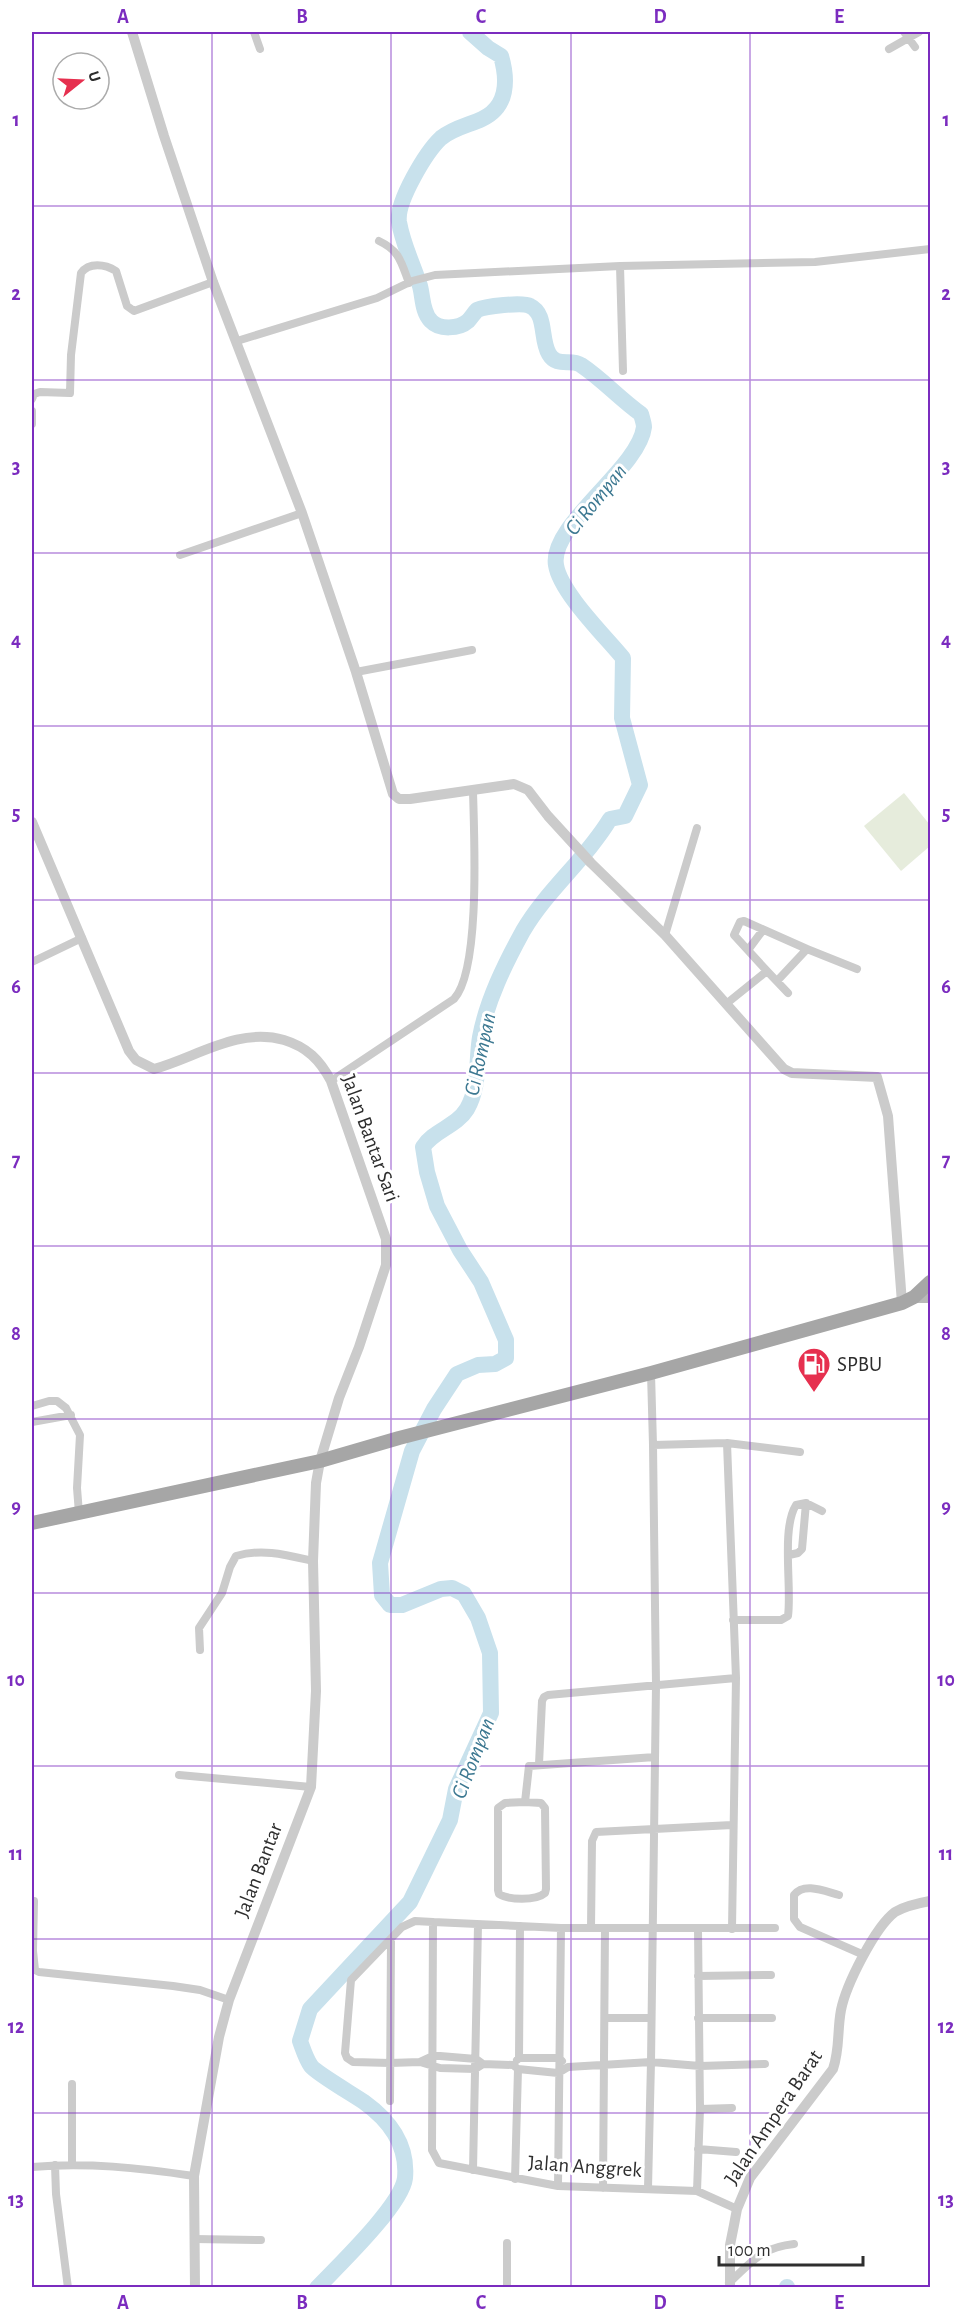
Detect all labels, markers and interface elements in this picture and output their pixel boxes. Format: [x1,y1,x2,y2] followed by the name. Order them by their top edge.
[117,7,129,27] text: A
[296,7,308,27] text: B
[476,7,487,27] text: C
[653,7,667,27] text: D
[834,7,844,27] text: E
[51,51,111,111] north arrow
[85,69,104,84] text: U
[12,110,20,130] text: 1
[942,110,950,130] text: 1
[11,284,21,304] text: 2
[941,284,951,304] text: 2
[12,457,20,477] text: 3
[942,457,950,477] text: 3
[561,460,632,540] water label: Ci Rompan
[11,630,21,650] text: 4
[941,630,951,650] text: 4
[12,804,20,824] text: 5
[942,804,950,824] text: 5
[11,977,21,997] text: 6
[941,977,951,997] text: 6
[460,1011,500,1098] water label: Ci Rompan
[338,1072,403,1205] street label: Jalan Bantar Sari
[12,1150,21,1170] text: 7
[942,1150,951,1170] text: 7
[11,1324,21,1344] text: 8
[941,1324,951,1344] text: 8
[796,1346,832,1393] fuel station icon: SPBU
[837,1354,882,1375] place label: SPBU
[11,1497,21,1517] text: 9
[941,1497,951,1517] text: 9
[7,1670,25,1690] text: 10
[937,1670,955,1690] text: 10
[448,1715,499,1802] water label: Ci Rompan
[231,1820,286,1920] street label: Jalan Bantar
[9,1844,23,1864] text: 11
[939,1844,953,1864] text: 11
[8,2017,24,2037] text: 12
[938,2017,954,2037] text: 12
[721,2046,826,2188] street label: Jalan Ampera Barat
[527,2152,643,2181] street label: Jalan Anggrek
[8,2190,24,2210] text: 13
[938,2190,954,2210] text: 13
[719,2229,863,2267] scale bar
[728,2242,771,2260] text: 100 m
[117,2293,129,2313] text: A
[296,2293,308,2313] text: B
[476,2293,487,2313] text: C
[653,2293,667,2313] text: D
[834,2293,844,2313] text: E

